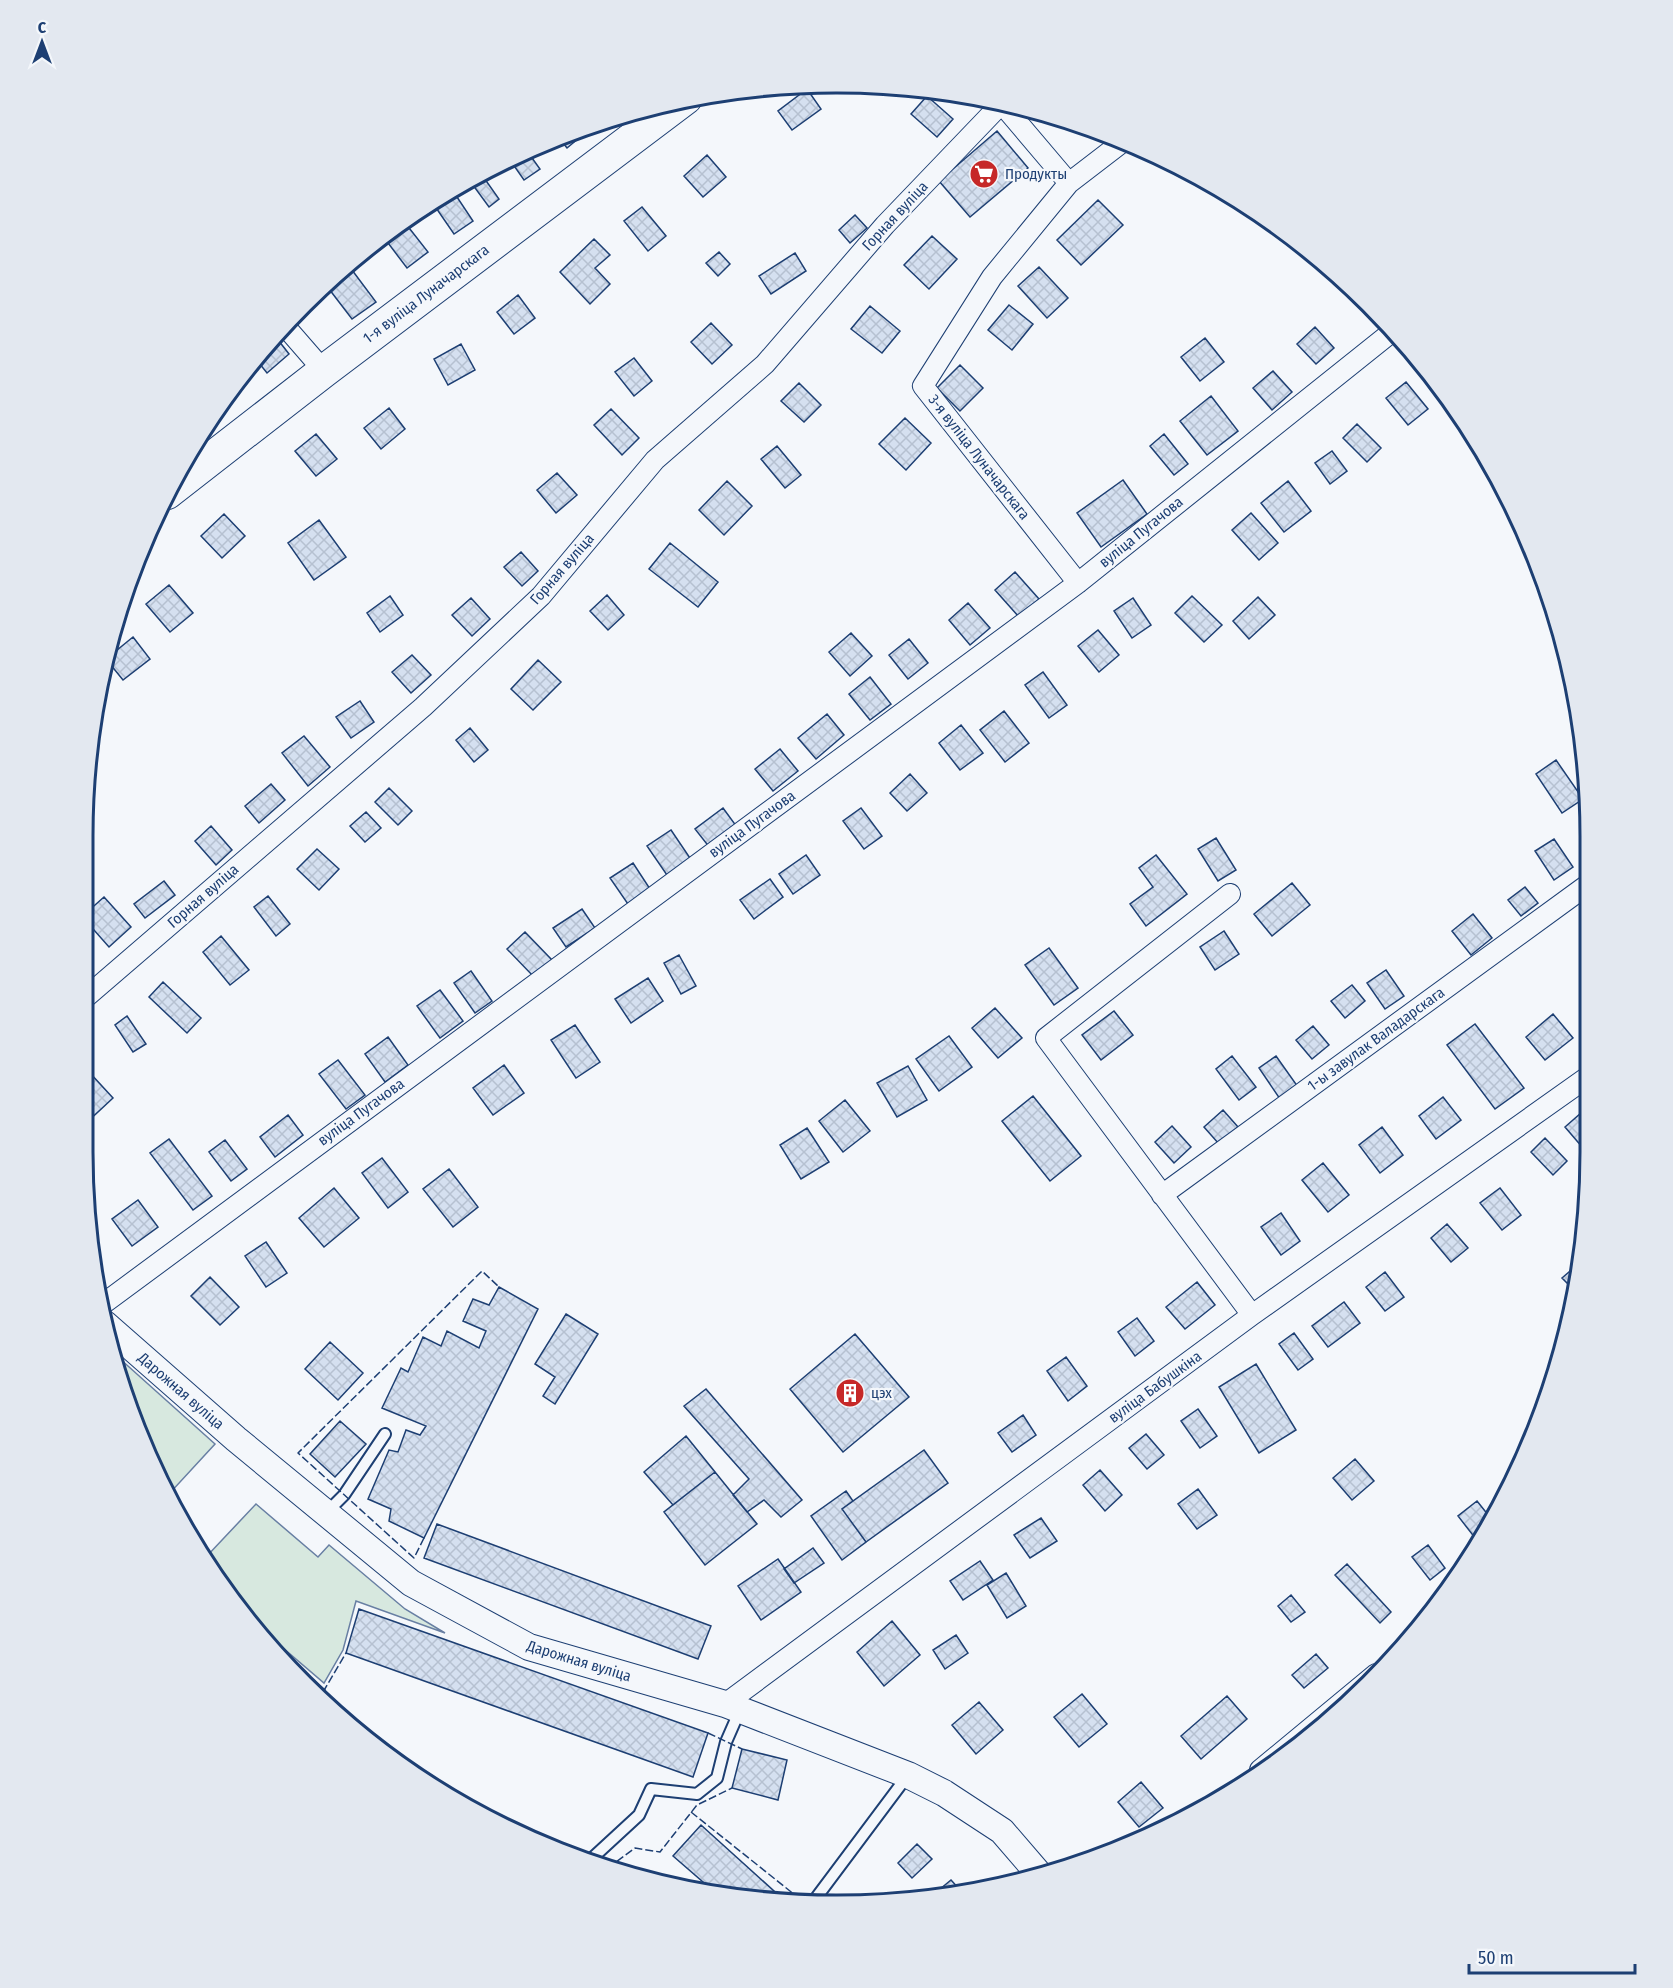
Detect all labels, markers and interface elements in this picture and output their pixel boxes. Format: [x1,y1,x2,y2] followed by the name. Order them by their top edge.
[12,12,72,72] north arrow
[38,18,47,37] text: С
[968,158,1000,190] supermarket icon: Продукты
[1005,165,1067,183] place label: Продукты
[858,178,932,254] street label: Горная вуліца
[359,241,493,347] street label: 1-я вуліца Луначарскага
[924,391,1034,523] street label: 3-я вуліца Луначарскага
[1095,493,1187,571] street label: вуліца Пугачова
[526,530,598,608] street label: Горная вуліца
[705,787,799,861] street label: вуліца Пугачова
[164,860,242,932] street label: Горная вуліца
[1304,983,1448,1095] street label: 1-ы завулак Валадарскага
[314,1075,408,1149] street label: вуліца Пугачова
[1105,1347,1205,1427] street label: вуліца Бабушкіна
[134,1348,228,1433] street label: Дарожная вуліца
[834,1377,866,1409] building icon: цэх
[871,1384,892,1402] place label: цэх
[524,1636,633,1685] street label: Дарожная вуліца
[1469,1937,1636,1975] scale bar
[1478,1947,1514,1969] text: 50 m

